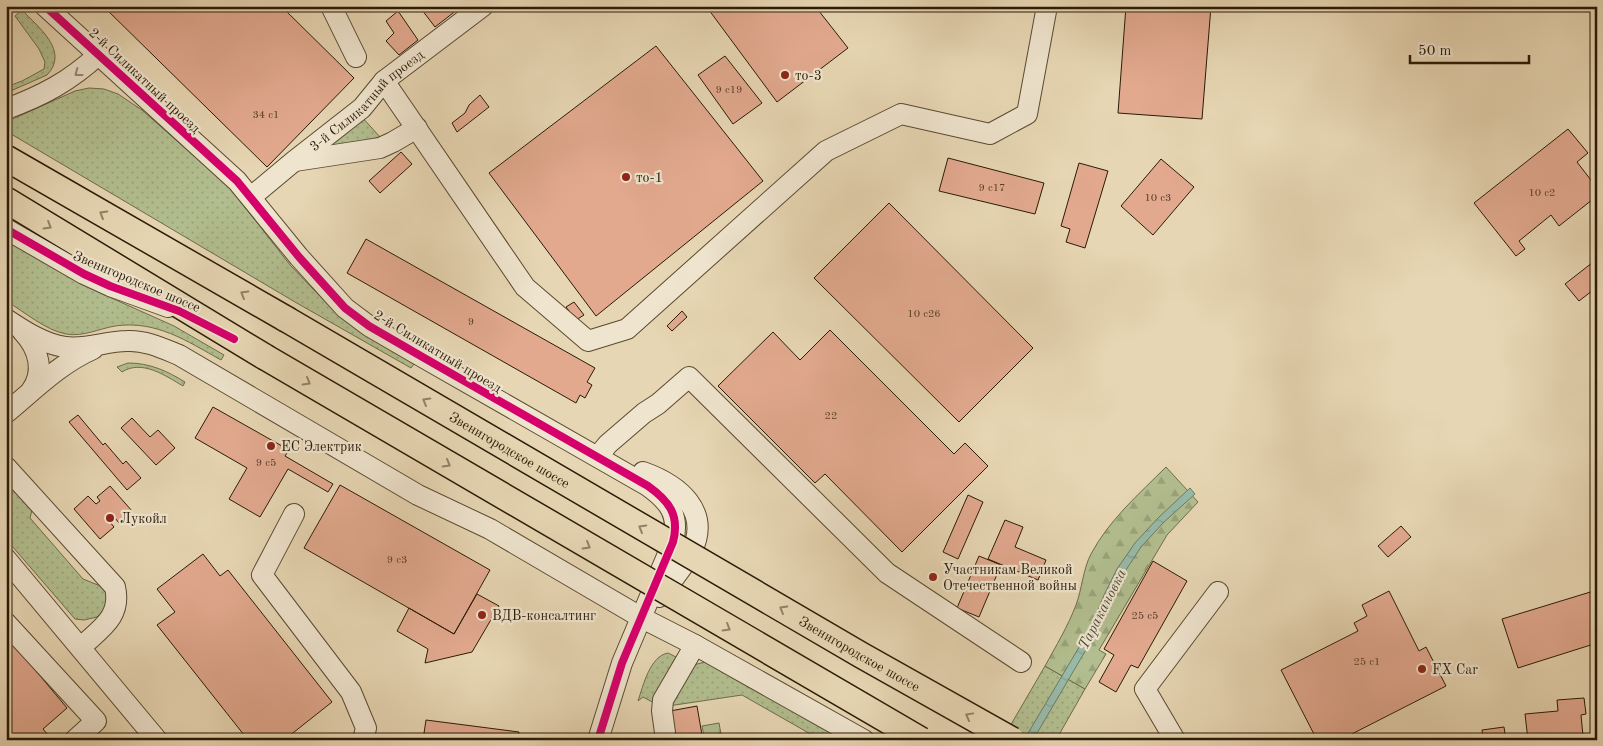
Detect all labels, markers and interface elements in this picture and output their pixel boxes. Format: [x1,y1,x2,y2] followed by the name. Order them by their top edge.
[86,26,203,136] street label: 2-й Силикатный проезд
[1410,32,1529,64] scale bar
[1418,44,1452,59] text: 50 m
[307,48,427,154] street label: 3-й Силикатный проезд
[75,68,84,76] one-way arrow
[779,69,791,81] marker: то-3
[795,69,822,83] place label: то-3
[715,85,743,96] house number: 9 с19
[252,110,280,121] house number: 34 с1
[620,171,632,183] marker: то-1
[636,171,663,185] place label: то-1
[978,183,1006,194] house number: 9 с17
[1528,188,1556,199] house number: 10 с2
[1144,193,1172,204] house number: 10 с3
[99,210,108,220] one-way arrow
[42,219,51,229] one-way arrow
[71,249,202,315] street label: Звенигородское шоссе
[240,291,249,301] one-way arrow
[371,308,504,396] street label: 2-й Силикатный проезд
[907,309,941,320] house number: 10 с26
[468,317,474,328] house number: 9
[301,375,310,385] one-way arrow
[423,398,432,408] one-way arrow
[446,410,572,491] street label: Звенигородское шоссе
[825,411,837,422] house number: 22
[265,440,277,452] marker: ЕС Электрик
[281,440,362,454] place label: ЕС Электрик
[256,458,276,469] house number: 9 с5
[441,458,450,468] one-way arrow
[104,512,116,524] marker: Лукойл
[120,512,167,526] place label: Лукойл
[638,524,647,534] one-way arrow
[581,540,590,550] one-way arrow
[387,555,407,566] house number: 9 с3
[943,563,1077,593] place label: Участникам Великой Отечественной войны
[1077,567,1130,652] water label: Таракановка
[927,571,939,583] marker: Участникам Великой Отечественной войны
[779,606,788,616] one-way arrow
[476,609,488,621] marker: ВДВ-консалтинг
[492,609,596,623] place label: ВДВ-консалтинг
[1131,611,1159,622] house number: 25 с5
[796,614,922,695] street label: Звенигородское шоссе
[722,622,731,632] one-way arrow
[1353,657,1381,668] house number: 25 с1
[1416,663,1428,675] marker: FX Car
[1432,663,1478,677] place label: FX Car
[966,712,975,722] one-way arrow

